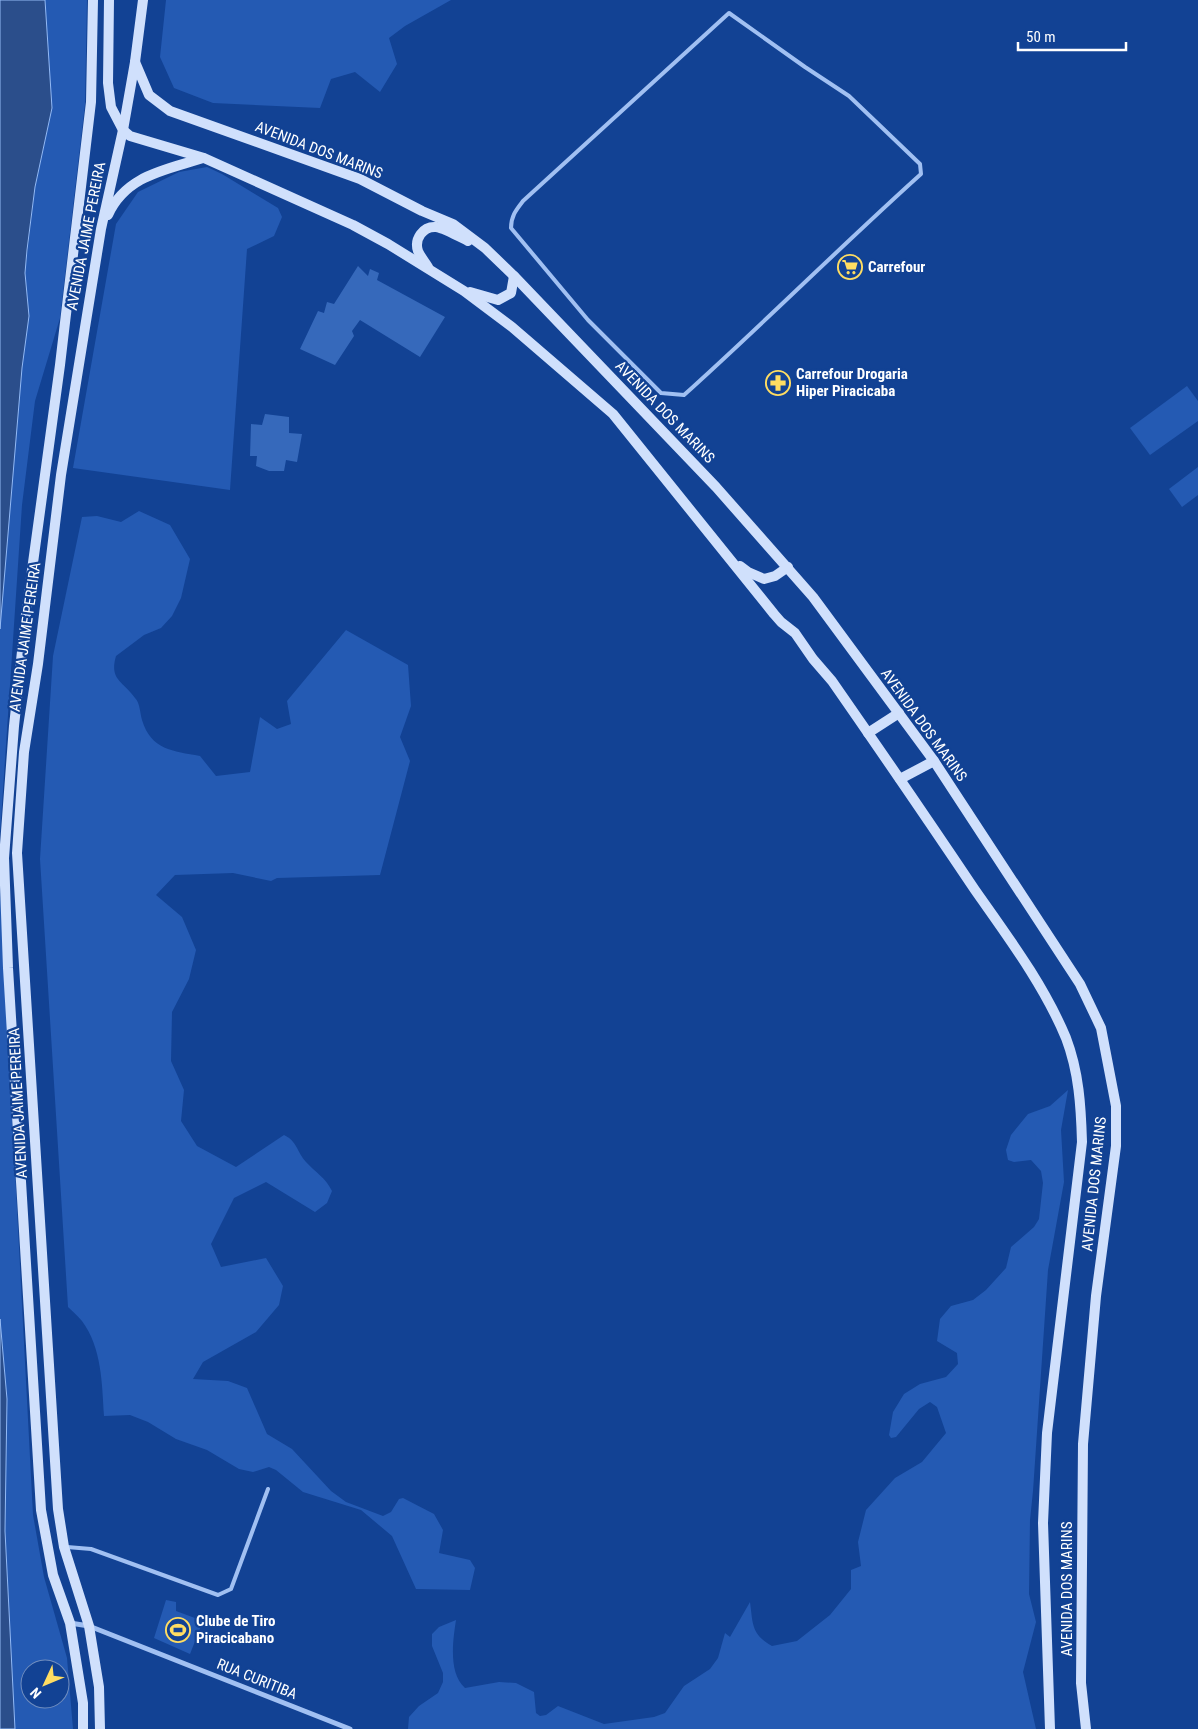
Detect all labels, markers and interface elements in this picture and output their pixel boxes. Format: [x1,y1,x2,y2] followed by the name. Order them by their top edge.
[1018,20,1126,52] scale bar
[1026,28,1056,46] text: 50 m
[253,117,386,183] street label: AVENIDA DOS MARINS
[63,160,109,312] street label: AVENIDA JAIME PEREIRA
[837,254,863,280] supermarket icon: Carrefour
[868,258,925,276] place label: Carrefour
[612,357,719,467] street label: AVENIDA DOS MARINS
[796,365,908,400] place label: Carrefour Drogaria Hiper Piracicaba
[765,370,791,396] pharmacy icon: Carrefour Drogaria Hiper Piracicaba
[6,561,44,713] street label: AVENIDA JAIME PEREIRA
[877,665,971,785] street label: AVENIDA DOS MARINS
[5,1027,31,1179] street label: AVENIDA JAIME PEREIRA
[1078,1116,1110,1252] street label: AVENIDA DOS MARINS
[1058,1521,1076,1657] street label: AVENIDA DOS MARINS
[196,1612,275,1647] place label: Clube de Tiro Piracicabano
[165,1617,191,1643] sports icon: Clube de Tiro Piracicabano
[214,1655,300,1703] street label: RUA CURITIBA
[20,1659,70,1709] north arrow
[27,1684,44,1702] text: N

